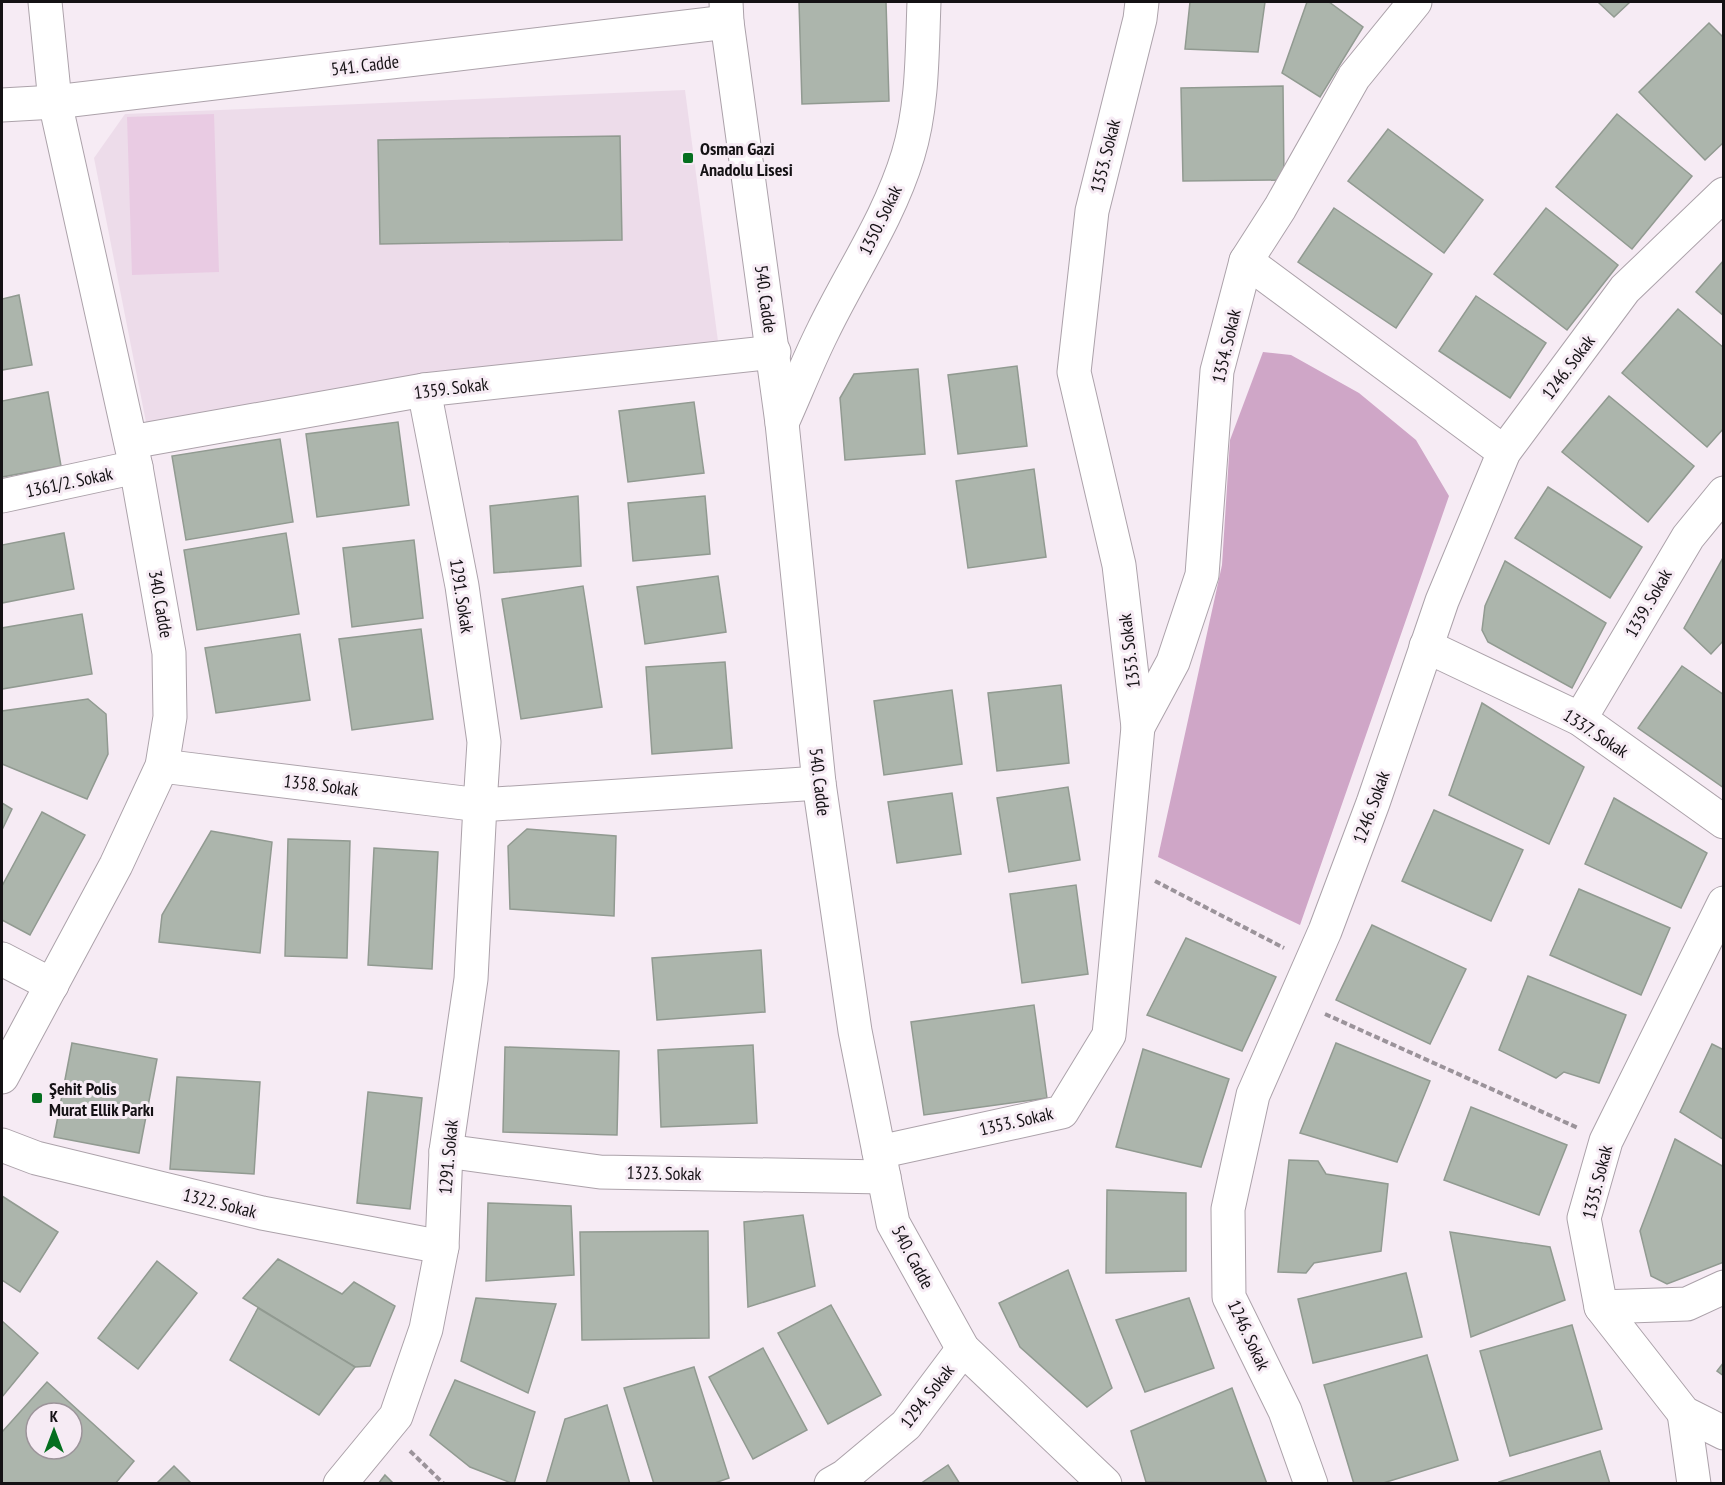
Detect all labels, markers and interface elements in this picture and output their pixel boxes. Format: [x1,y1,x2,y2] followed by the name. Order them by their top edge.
[330,49,400,81] street label: 541. Cadde
[1085,117,1125,195] street label: 1353. Sokak
[699,137,793,181] place label: Osman Gazi Anadolu Lisesi
[681,151,695,165] marker: Osman Gazi Anadolu Lisesi
[853,181,907,259] street label: 1350. Sokak
[750,264,782,334] street label: 540. Cadde
[1206,307,1246,385] street label: 1354. Sokak
[1536,330,1600,404] street label: 1246. Sokak
[412,372,490,404] street label: 1359. Sokak
[23,462,115,502] street label: 1361/2. Sokak
[445,557,479,635] street label: 1291. Sokak
[1619,565,1677,641] street label: 1339. Sokak
[144,568,178,640] street label: 340. Cadde
[1113,612,1145,690] street label: 1353. Sokak
[1559,703,1633,763] street label: 1337. Sokak
[804,747,836,817] street label: 540. Cadde
[1347,768,1395,846] street label: 1246. Sokak
[282,769,360,801] street label: 1358. Sokak
[49,1077,154,1121] place label: Şehit Polis Murat Ellik Parkı
[30,1091,44,1105] marker: Şehit Polis Murat Ellik Parkı
[977,1101,1055,1141] street label: 1353. Sokak
[433,1119,463,1195] street label: 1291. Sokak
[1577,1143,1617,1221] street label: 1335. Sokak
[626,1161,702,1185] street label: 1323. Sokak
[181,1183,259,1223] street label: 1322. Sokak
[887,1221,939,1293] street label: 540. Cadde
[1223,1296,1275,1374] street label: 1246. Sokak
[895,1359,959,1433] street label: 1294. Sokak
[24,1401,84,1461] north arrow
[50,1406,59,1426] text: K

